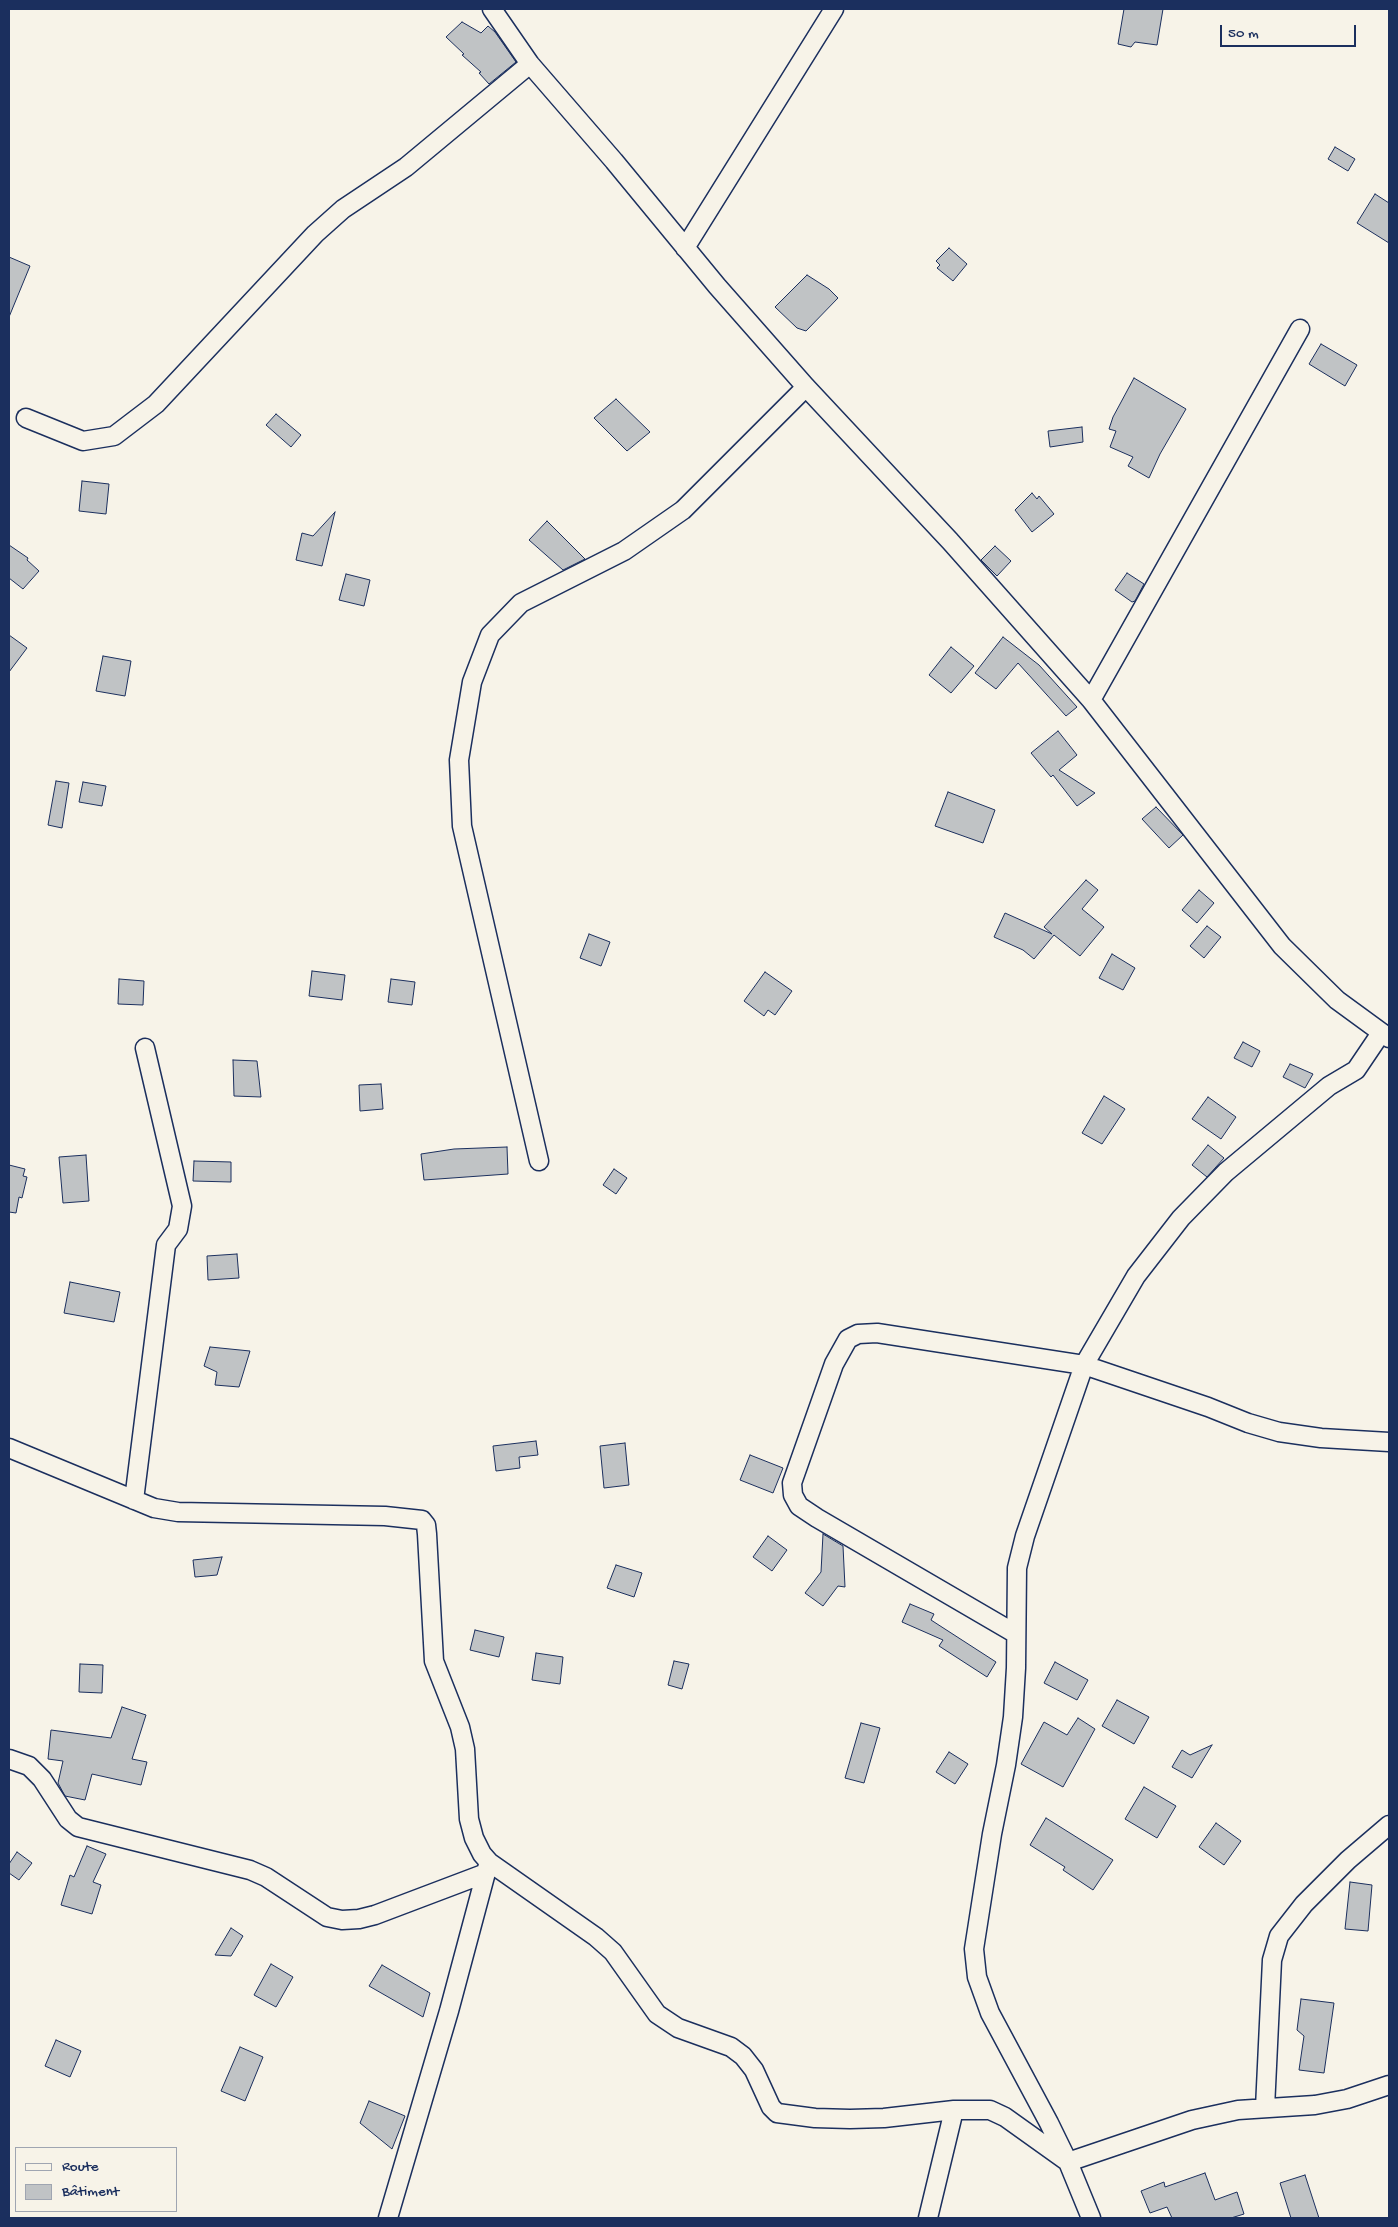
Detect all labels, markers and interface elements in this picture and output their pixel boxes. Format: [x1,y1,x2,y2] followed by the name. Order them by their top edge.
[1223,15,1359,47] scale bar
[1228,25,1259,43] text: 50 m
[15,2147,178,2212] legend
[62,2158,99,2176] text: Route
[62,2183,119,2201] text: Bâtiment

